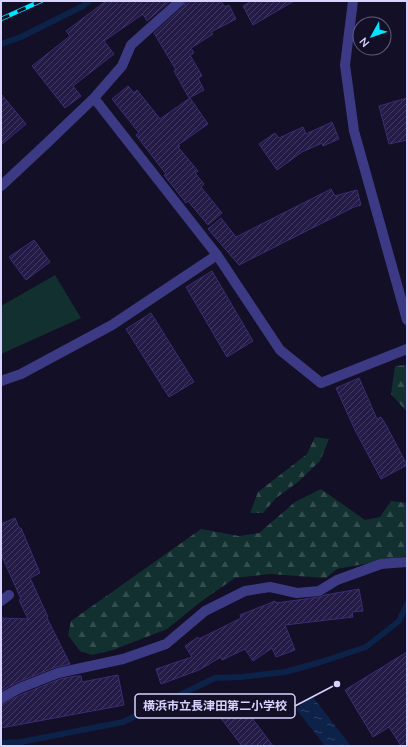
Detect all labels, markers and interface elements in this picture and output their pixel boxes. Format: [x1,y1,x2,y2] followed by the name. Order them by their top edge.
[352,16,392,56] north arrow
[356,35,372,50] text: N
[135,694,295,718] callout: 横浜市立長津田第二小学校
[143,698,287,713] text: 横浜市立長津田第二小学校

